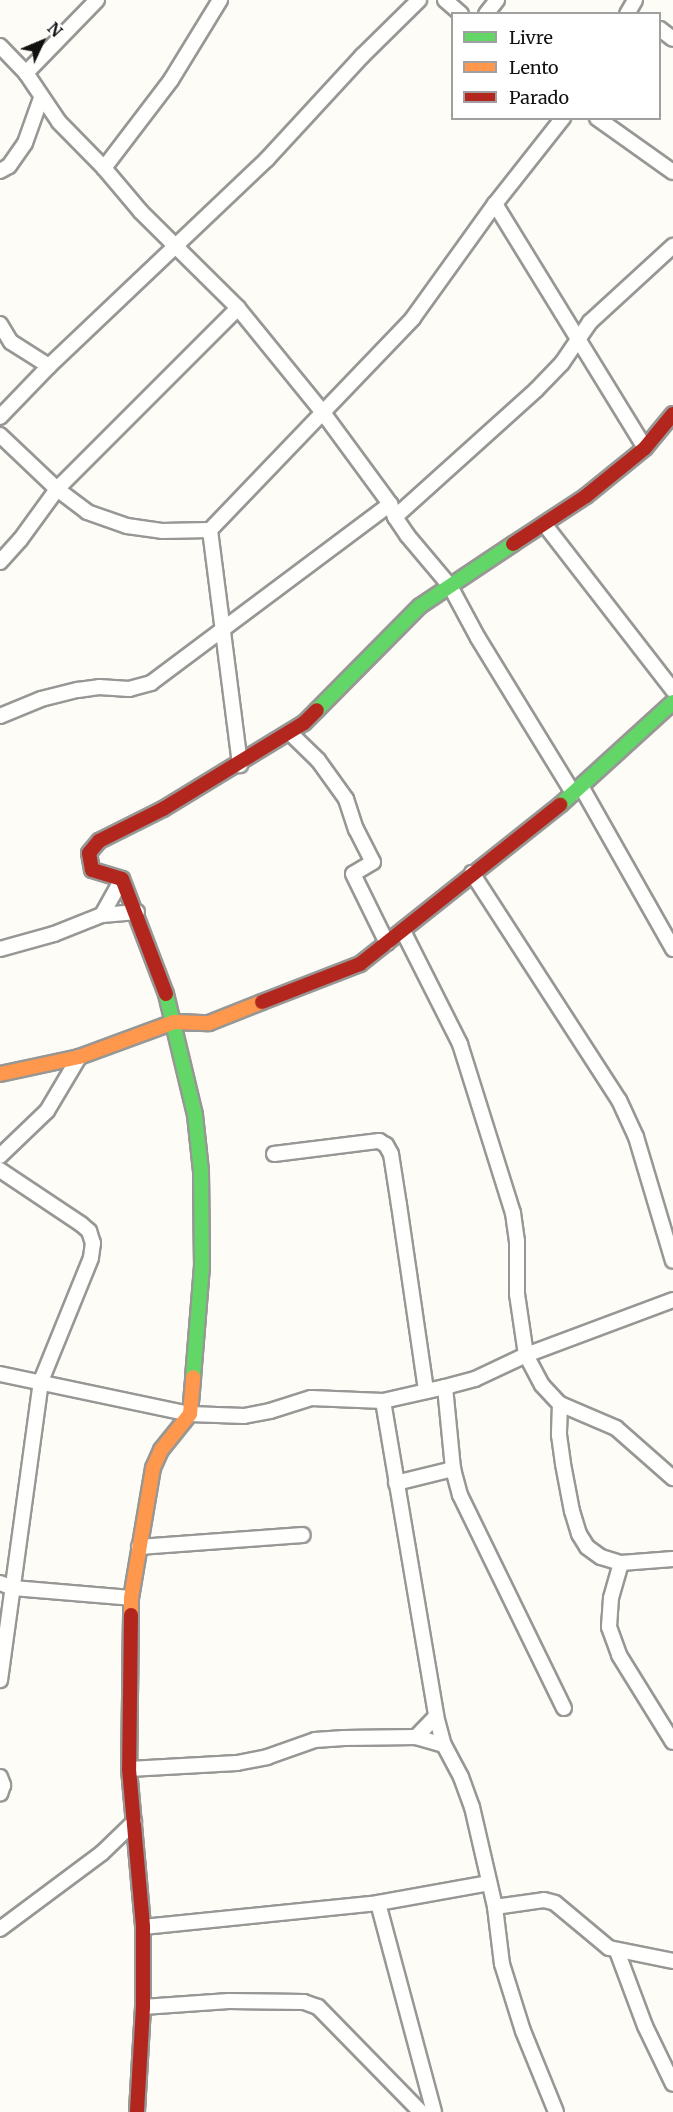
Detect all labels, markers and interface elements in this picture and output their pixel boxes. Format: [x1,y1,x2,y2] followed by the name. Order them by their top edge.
[12,12,72,72] north arrow
[451,12,661,120] legend
[43,18,67,41] text: N
[509,26,553,49] text: Livre
[509,56,559,79] text: Lento
[509,86,569,109] text: Parado

